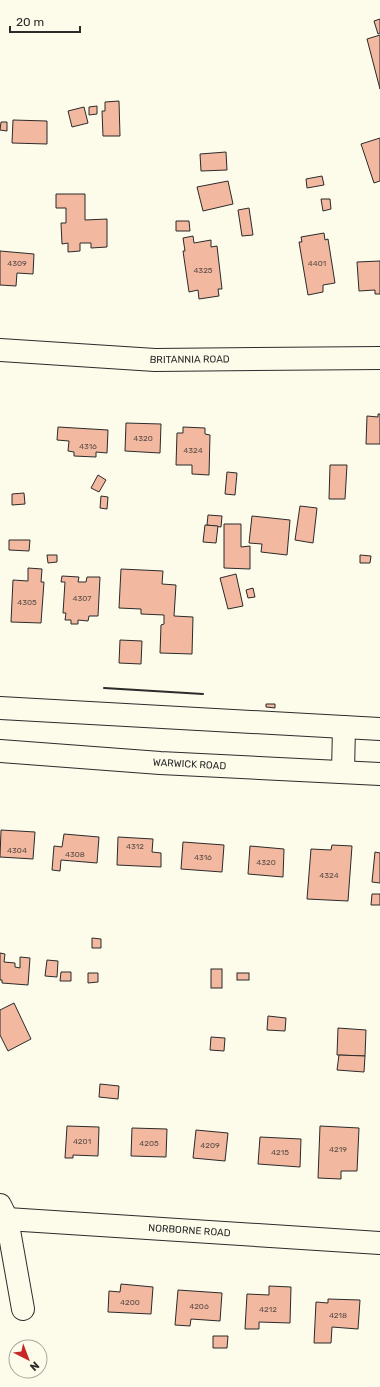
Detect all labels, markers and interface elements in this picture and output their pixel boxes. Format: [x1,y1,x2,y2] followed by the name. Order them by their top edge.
[10,8,80,34] scale bar
[16,15,44,29] text: 20 m
[7,259,27,268] house number: 4309
[308,259,326,268] house number: 4401
[193,266,213,275] house number: 4325
[149,353,230,366] street label: BRITANNIA ROAD
[133,434,153,443] house number: 4320
[79,442,97,451] house number: 4316
[183,446,203,455] house number: 4324
[73,594,91,603] house number: 4307
[17,598,37,607] house number: 4305
[152,756,227,772] street label: WARWICK ROAD
[126,842,144,851] house number: 4312
[7,846,27,855] house number: 4304
[65,850,85,859] house number: 4308
[194,853,212,862] house number: 4316
[256,858,276,867] house number: 4320
[319,871,339,880] house number: 4324
[73,1137,91,1146] house number: 4201
[139,1139,159,1148] house number: 4205
[200,1141,220,1150] house number: 4209
[329,1145,347,1154] house number: 4219
[271,1148,289,1157] house number: 4215
[148,1222,231,1239] street label: NORBORNE ROAD
[120,1298,140,1307] house number: 4200
[189,1302,209,1311] house number: 4206
[259,1305,277,1314] house number: 4212
[329,1311,347,1320] house number: 4218
[8,1339,48,1379] north arrow
[27,1359,42,1374] text: N

